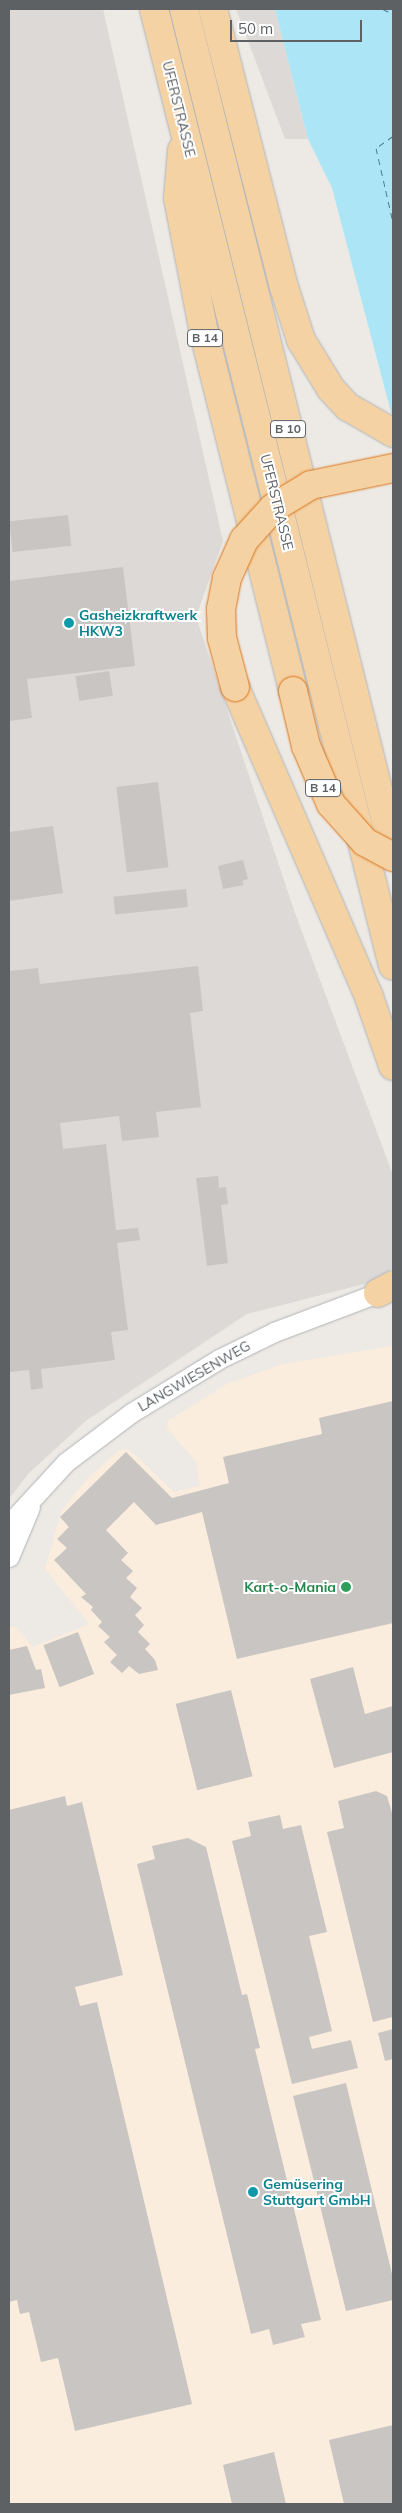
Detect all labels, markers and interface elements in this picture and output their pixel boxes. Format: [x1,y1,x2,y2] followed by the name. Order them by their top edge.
[232,10,364,42] scale bar
[238,19,273,38] text: 50 m
[159,59,199,159] street label: UFERSTRASSE
[186,328,224,348] road number: B 14
[269,419,307,438] road number: B 10
[257,452,297,552] street label: UFERSTRASSE
[79,607,197,640] place label: Gasheizkraftwerk HKW3
[63,617,75,629] marker: Gasheizkraftwerk HKW3
[304,778,342,798] road number: B 14
[135,1337,253,1415] street label: LANGWIESENWEG
[244,1579,336,1595] place label: Kart-o-Mania
[340,1581,352,1593] marker: Kart-o-Mania
[263,2176,371,2208] place label: Gemüsering Stuttgart GmbH
[247,2186,259,2198] marker: Gemüsering Stuttgart GmbH

